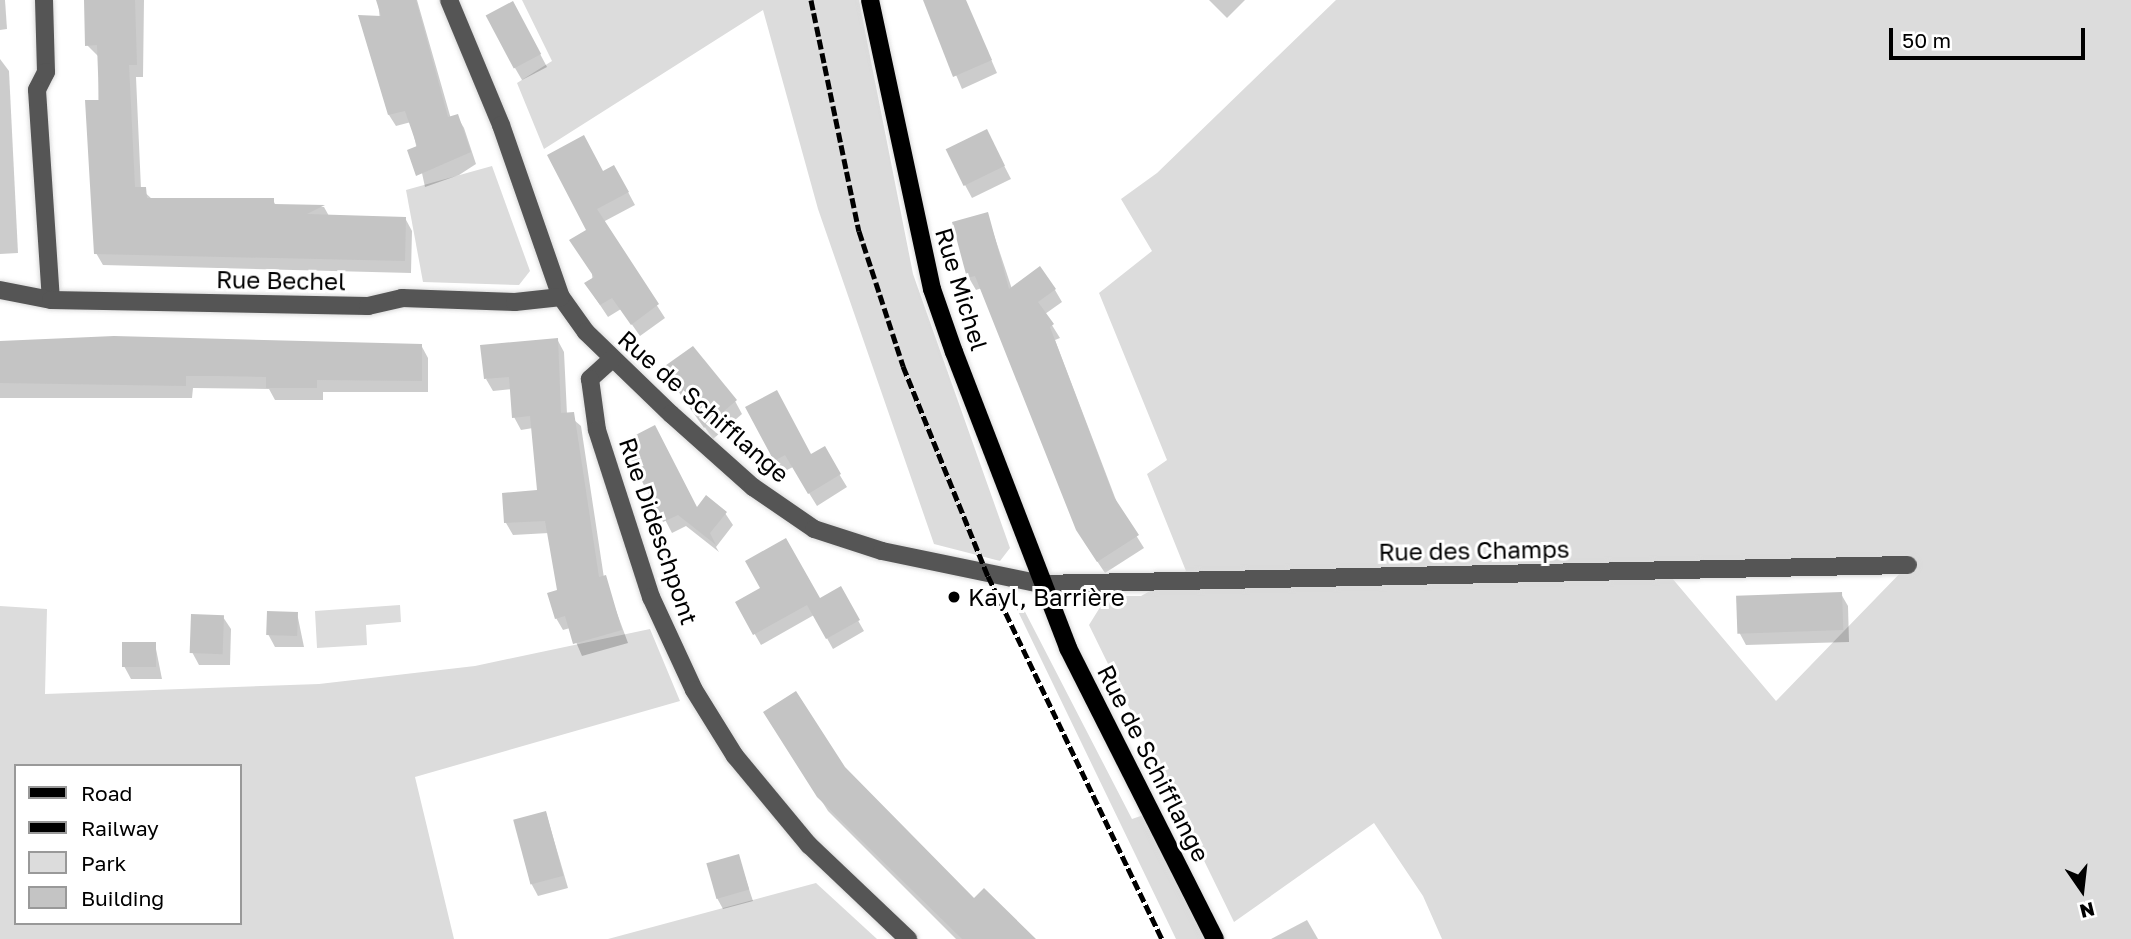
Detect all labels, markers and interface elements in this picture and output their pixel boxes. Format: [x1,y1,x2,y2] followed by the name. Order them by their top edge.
[1893,14,2089,58] scale bar
[1902,27,1951,53] text: 50 m
[930,224,994,354] street label: Rue Michel
[216,264,346,296] street label: Rue Bechel
[613,324,795,488] street label: Rue de Schifflange
[613,434,705,628] street label: Rue Dideschpont
[1378,534,1570,566] street label: Rue des Champs
[968,583,1125,611] place label: Kayl, Barrière
[946,589,962,605] marker: Kayl, Barrière
[1092,660,1216,866] street label: Rue de Schifflange
[14,764,242,925] legend
[81,780,132,806] text: Road
[81,815,159,841] text: Railway
[81,850,126,876] text: Park
[2047,855,2117,925] north arrow
[81,885,164,911] text: Building
[2077,898,2097,924] text: N

